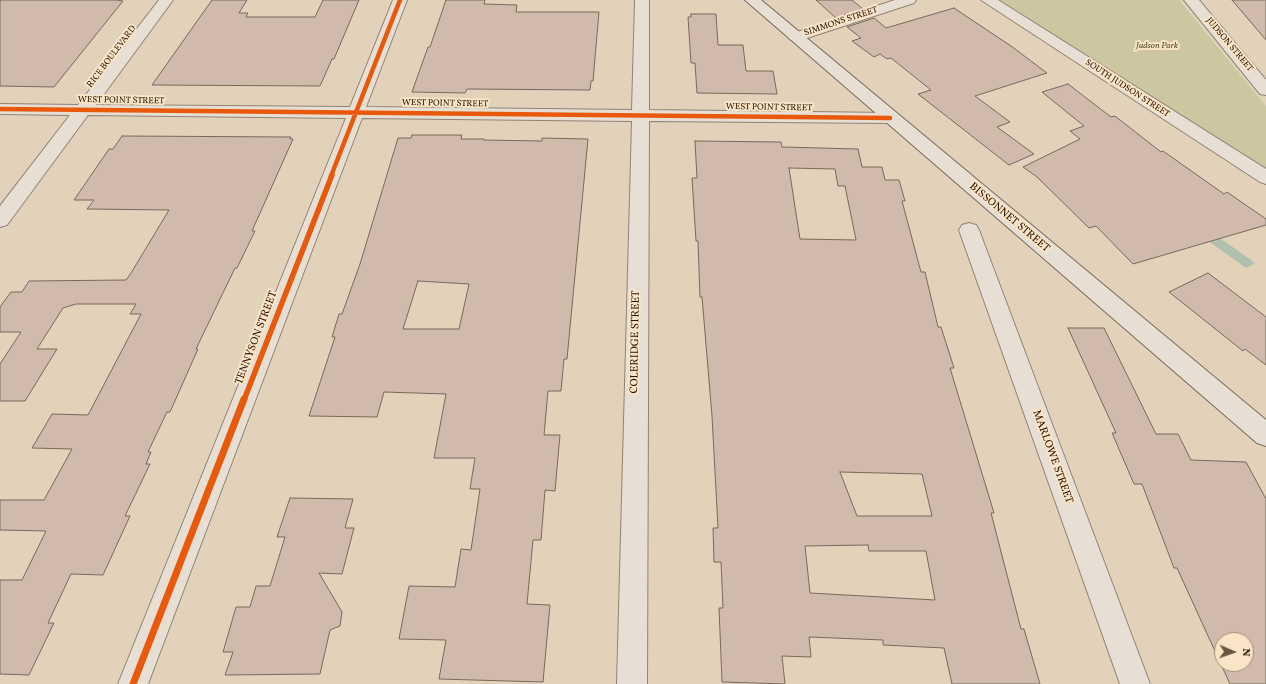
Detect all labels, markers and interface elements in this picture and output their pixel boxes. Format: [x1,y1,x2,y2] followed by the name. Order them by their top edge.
[803,5,879,39] street label: SIMMONS STREET
[1203,16,1255,74] street label: JUDSON STREET
[85,24,139,90] street label: RICE BOULEVARD
[1136,41,1178,51] park label: Judson Park
[1083,58,1171,120] street label: SOUTH JUDSON STREET
[78,95,164,107] street label: WEST POINT STREET
[402,98,488,110] street label: WEST POINT STREET
[726,102,812,114] street label: WEST POINT STREET
[966,180,1052,256] street label: BISSONNET STREET
[233,289,281,387] street label: TENNYSON STREET
[629,290,643,394] street label: COLERIDGE STREET
[1029,409,1075,505] street label: MARLOWE STREET
[1214,632,1254,672] north arrow
[1238,648,1253,657] text: N

